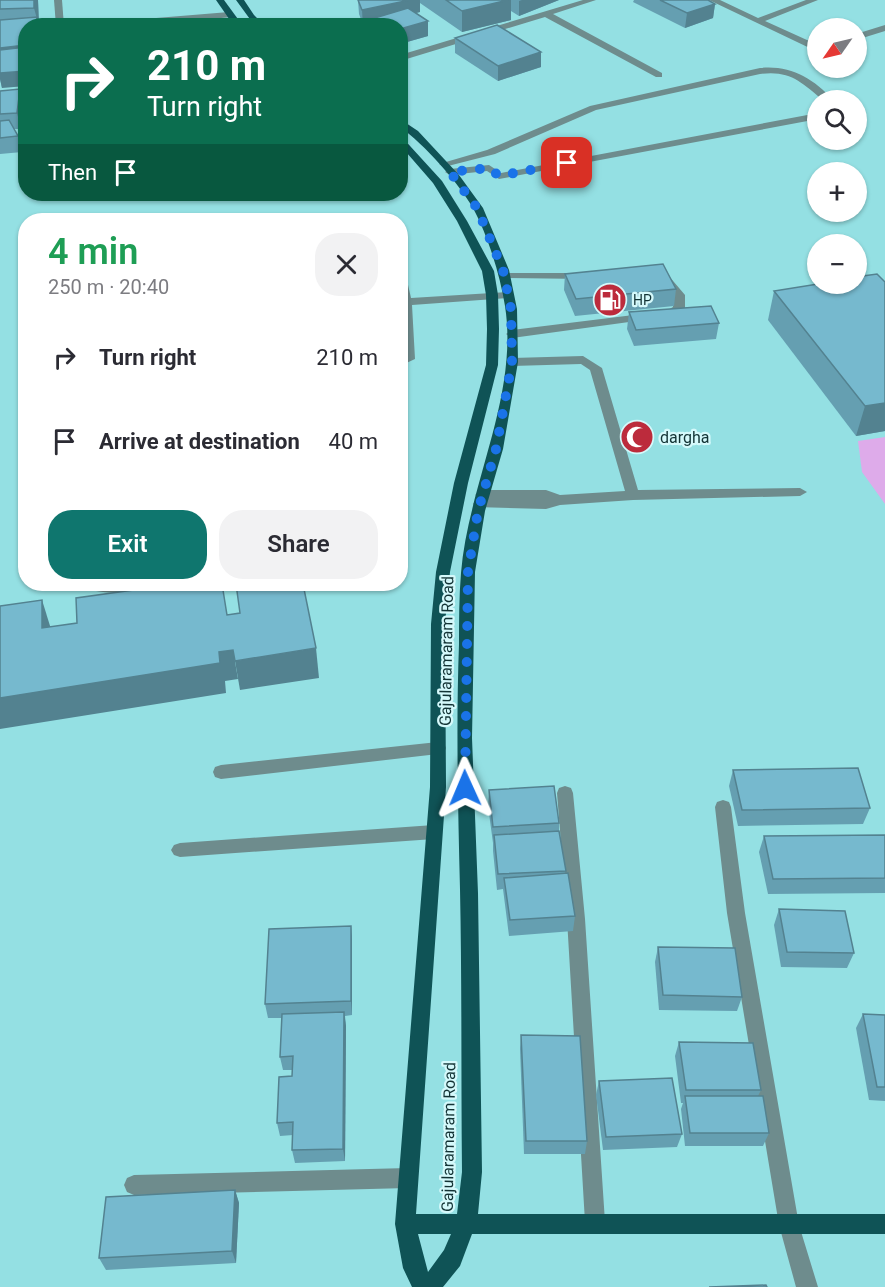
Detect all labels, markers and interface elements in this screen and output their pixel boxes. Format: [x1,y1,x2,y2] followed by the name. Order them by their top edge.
[807,18,867,78] north arrow
[807,18,867,294] map controls
[147,41,266,90] text: 210 m
[48,42,126,120] icon: right
[807,90,867,150] button: search
[147,91,262,123] text: Turn right
[541,137,592,188] pin
[550,146,583,179] icon: arrive
[109,156,142,189] icon: arrive
[48,160,97,185] text: Then
[807,162,867,222] button: +
[48,231,138,273] text: 4 min
[315,233,378,296] button: close
[807,234,867,294] button: −
[48,275,169,299] text: 250 m · 20:40
[592,282,628,318] fuel station icon: HP
[633,292,652,308] place label: HP
[48,341,81,374] icon: right
[99,345,196,370] text: Turn right
[316,345,378,370] text: 210 m
[619,419,655,455] mosque icon: dargha
[48,425,81,458] icon: arrive
[660,428,710,447] place label: dargha
[99,429,300,454] text: Arrive at destination
[329,429,378,454] text: 40 m
[48,510,207,579] button: Exit
[219,510,378,579] button: Share
[436,576,457,726] street label: Gajularamaram Road
[433,756,497,820] position arrow
[438,1062,459,1212] street label: Gajularamaram Road

